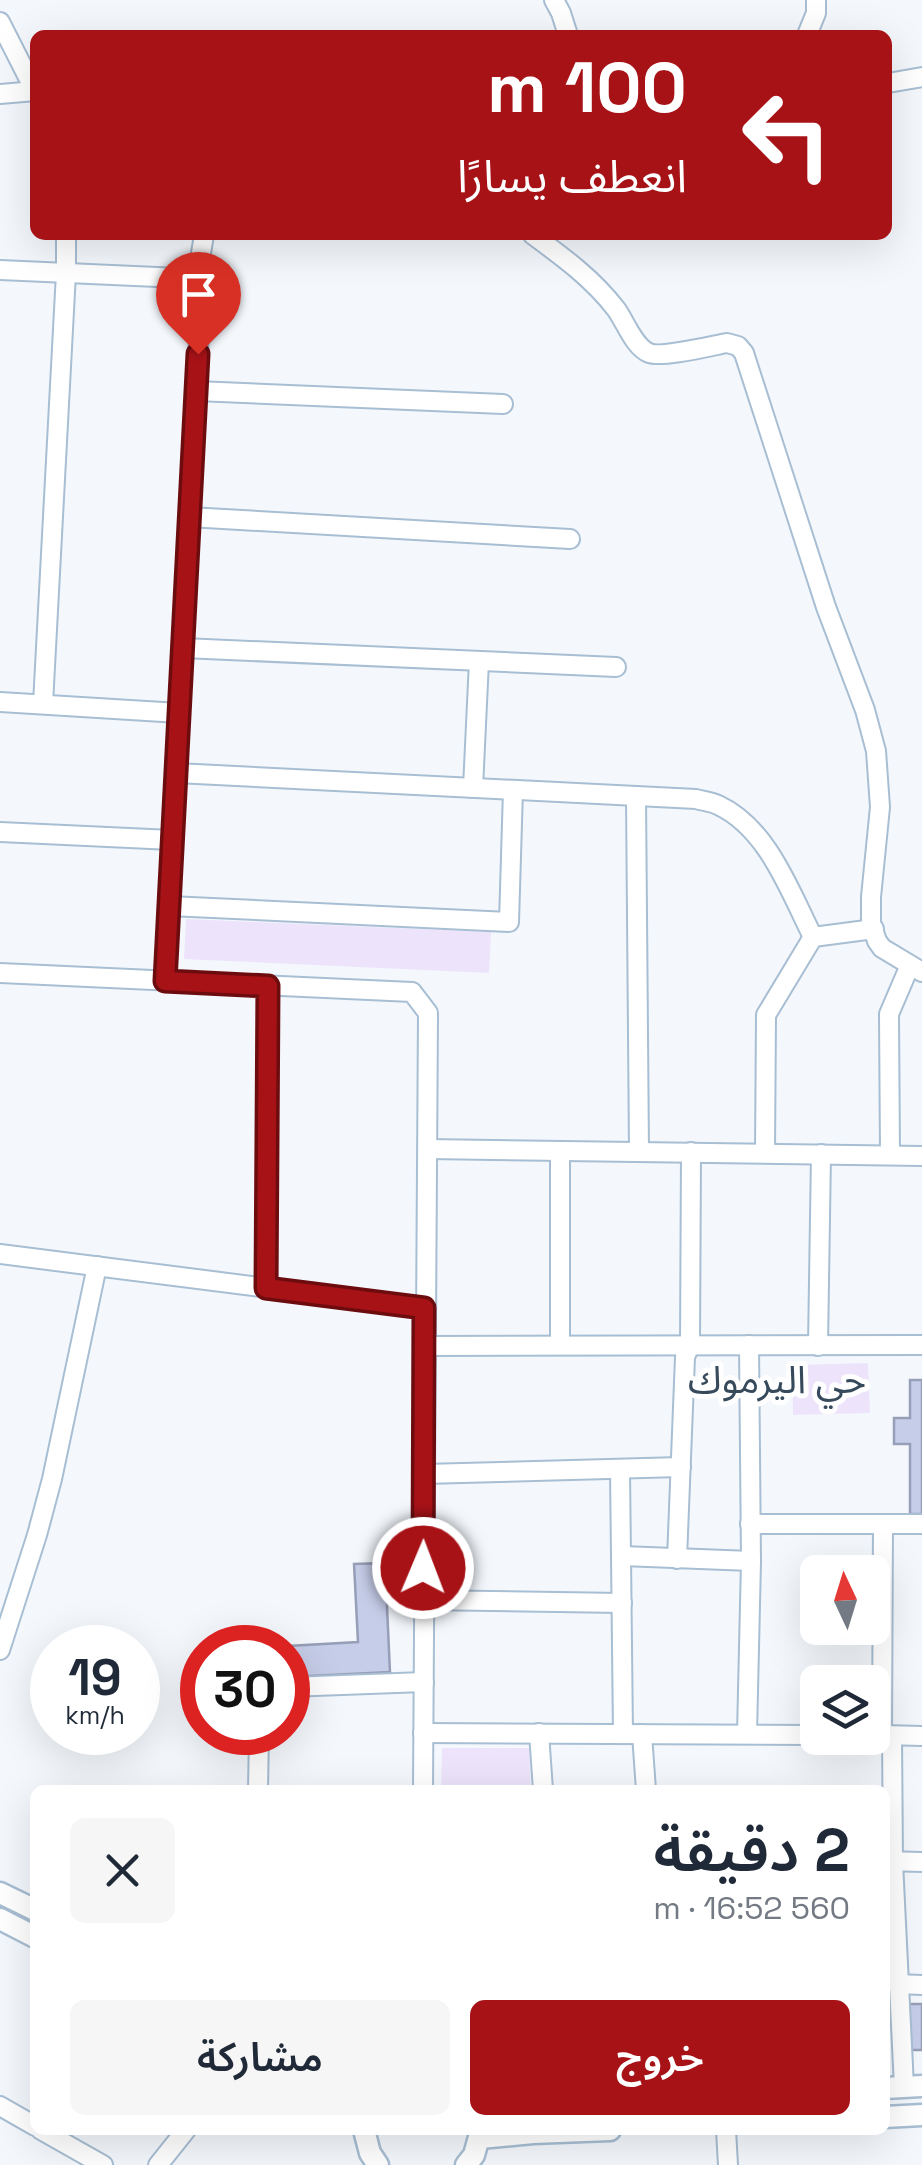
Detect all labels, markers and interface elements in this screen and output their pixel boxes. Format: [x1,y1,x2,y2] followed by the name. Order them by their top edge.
[487,43,687,132] text: 100 m
[722,70,852,200] icon: left
[457,148,687,205] text: انعطف يسارًا
[156,252,241,355] pin
[171,267,226,322] icon: arrive
[688,1356,866,1409] district label: حي اليرموك
[371,1516,475,1620] position arrow
[800,1555,890,1645] north arrow
[800,1555,890,1755] map controls
[180,1625,310,1755] speed limit sign: 30
[68,1646,122,1710] text: 19
[800,1665,890,1755] button: layers
[65,1699,125,1731] text: km/h
[654,1812,850,1889] text: 2 دقيقة
[70,1818,175,1923] button: close
[653,1888,850,1928] text: 560 m · 16:52
[70,2000,450,2115] button: مشاركة
[470,2000,850,2115] button: خروج

